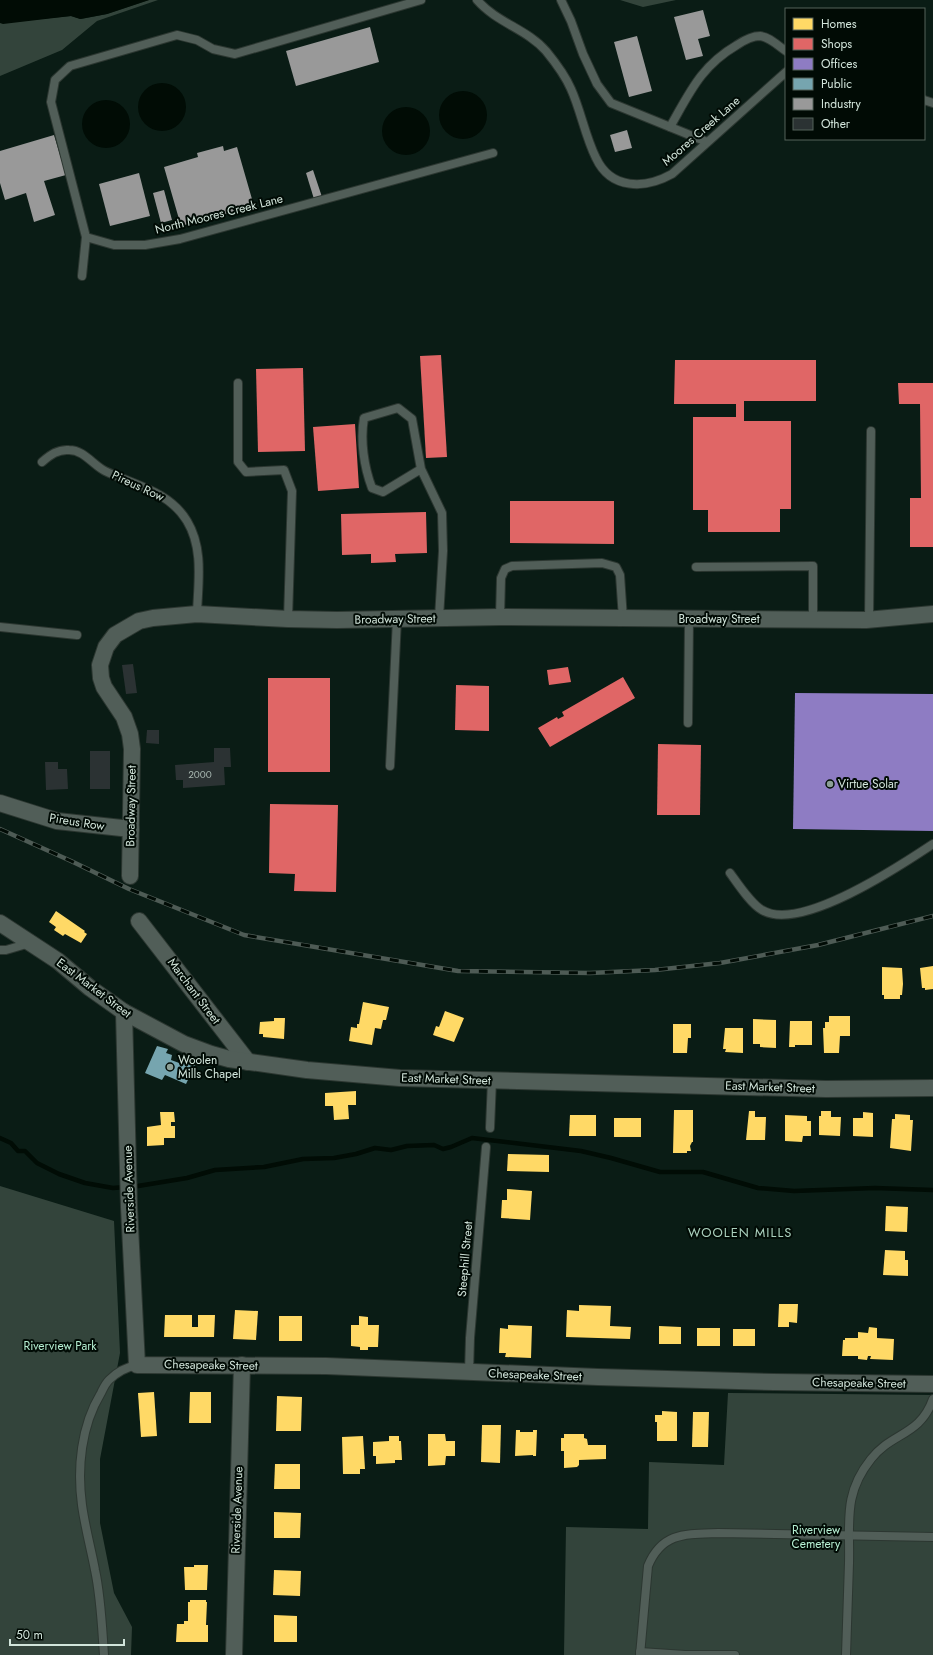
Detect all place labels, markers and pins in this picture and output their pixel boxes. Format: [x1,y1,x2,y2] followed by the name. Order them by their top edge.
[838,775,899,793] place label: Virtue Solar
[825,779,835,789] marker: Virtue Solar
[178,1051,241,1083] place label: Woolen Mills Chapel
[165,1062,175,1072] marker: Woolen Mills Chapel

